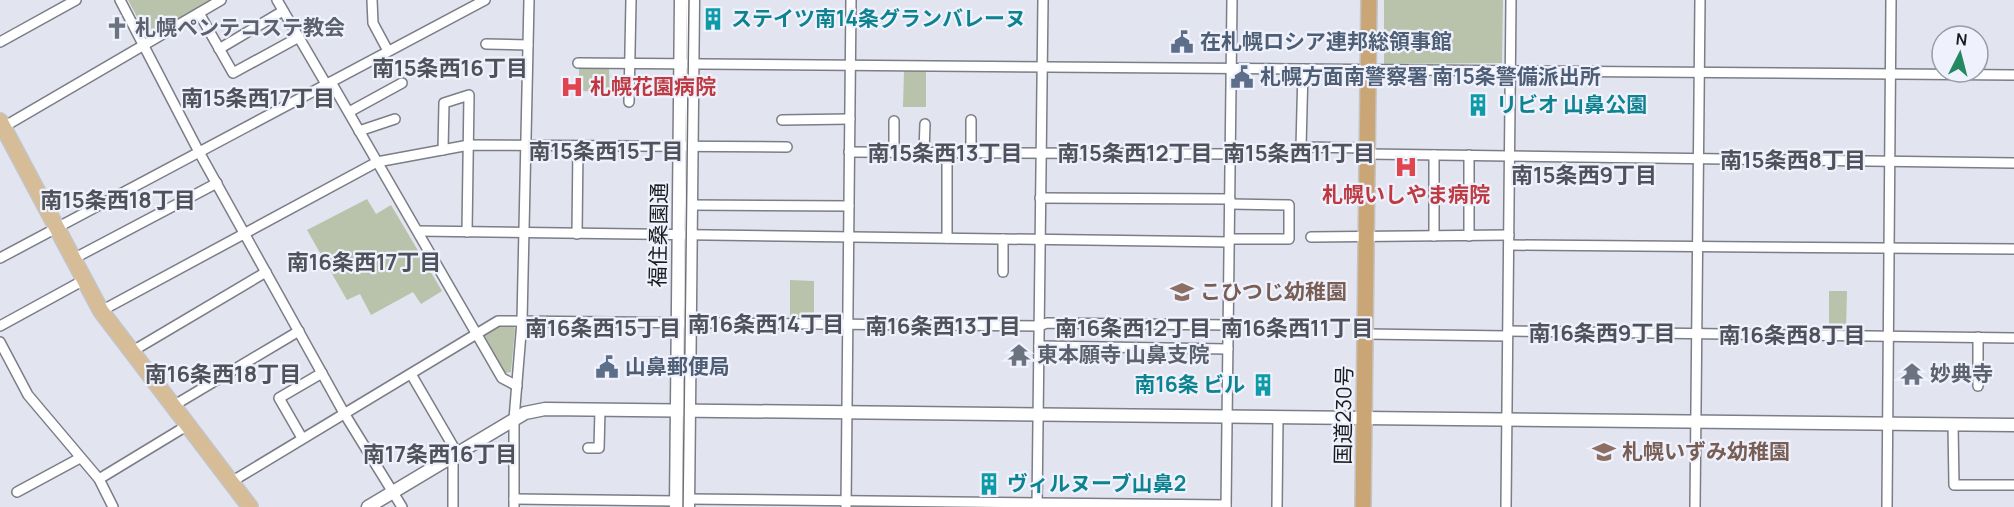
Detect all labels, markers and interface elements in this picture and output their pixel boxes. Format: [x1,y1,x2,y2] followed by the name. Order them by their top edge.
[731,4,1026,32] place label: ステイツ南14条グランバレーヌ
[700,6,726,32] building icon: ステイツ南14条グランバレーヌ
[135,13,345,41] place label: 札幌ペンテコステ教会
[104,15,130,41] church icon: 札幌ペンテコステ教会
[1930,24,1990,84] north arrow
[1200,27,1452,55] place label: 在札幌ロシア連邦総領事館
[1955,28,1968,51] text: N
[1169,29,1195,55] public building icon: 在札幌ロシア連邦総領事館
[372,53,528,83] district label: 南15条西16丁目
[1260,62,1601,90] place label: 札幌方面南警察署 南15条警備派出所
[1229,64,1255,90] public building icon: 札幌方面南警察署 南15条警備派出所
[590,72,716,100] place label: 札幌花園病院
[559,74,585,100] hospital icon: 札幌花園病院
[181,83,335,113] district label: 南15条西17丁目
[1496,90,1647,118] place label: リビオ 山鼻公園
[1465,92,1491,118] building icon: リビオ 山鼻公園
[528,136,684,166] district label: 南15条西15丁目
[868,138,1022,168] district label: 南15条西13丁目
[1057,138,1213,168] district label: 南15条西12丁目
[1223,138,1375,168] district label: 南15条西11丁目
[1720,145,1866,175] district label: 南15条西8丁目
[1393,154,1419,180] hospital icon: 札幌いしやま病院
[1511,160,1657,190] district label: 南15条西9丁目
[1322,180,1490,208] place label: 札幌いしやま病院
[643,182,673,288] street label: 福住桑園通
[40,185,196,215] district label: 南15条西18丁目
[287,247,441,277] district label: 南16条西17丁目
[1200,277,1347,305] place label: こひつじ幼稚園
[1169,279,1195,305] school or university icon: こひつじ幼稚園
[688,309,844,339] district label: 南16条西14丁目
[865,311,1021,341] district label: 南16条西13丁目
[525,313,681,343] district label: 南16条西15丁目
[1055,313,1211,343] district label: 南16条西12丁目
[1221,313,1373,343] district label: 南16条西11丁目
[1529,318,1675,348] district label: 南16条西9丁目
[1719,320,1865,350] district label: 南16条西8丁目
[1037,340,1209,368] place label: 東本願寺 山鼻支院
[1006,342,1032,368] temple icon: 東本願寺 山鼻支院
[625,352,730,380] place label: 山鼻郵便局
[594,354,620,380] public building icon: 山鼻郵便局
[145,359,301,389] district label: 南16条西18丁目
[1930,359,1993,387] place label: 妙典寺
[1899,361,1925,387] temple icon: 妙典寺
[1328,365,1358,465] street label: 国道230号
[1135,370,1245,398] place label: 南16条 ビル
[1250,372,1276,398] building icon: 南16条 ビル
[1622,437,1790,465] place label: 札幌いずみ幼稚園
[363,439,517,469] district label: 南17条西16丁目
[1591,439,1617,465] school or university icon: 札幌いずみ幼稚園
[1007,469,1186,497] place label: ヴィルヌーブ山鼻2
[976,471,1002,497] building icon: ヴィルヌーブ山鼻2

